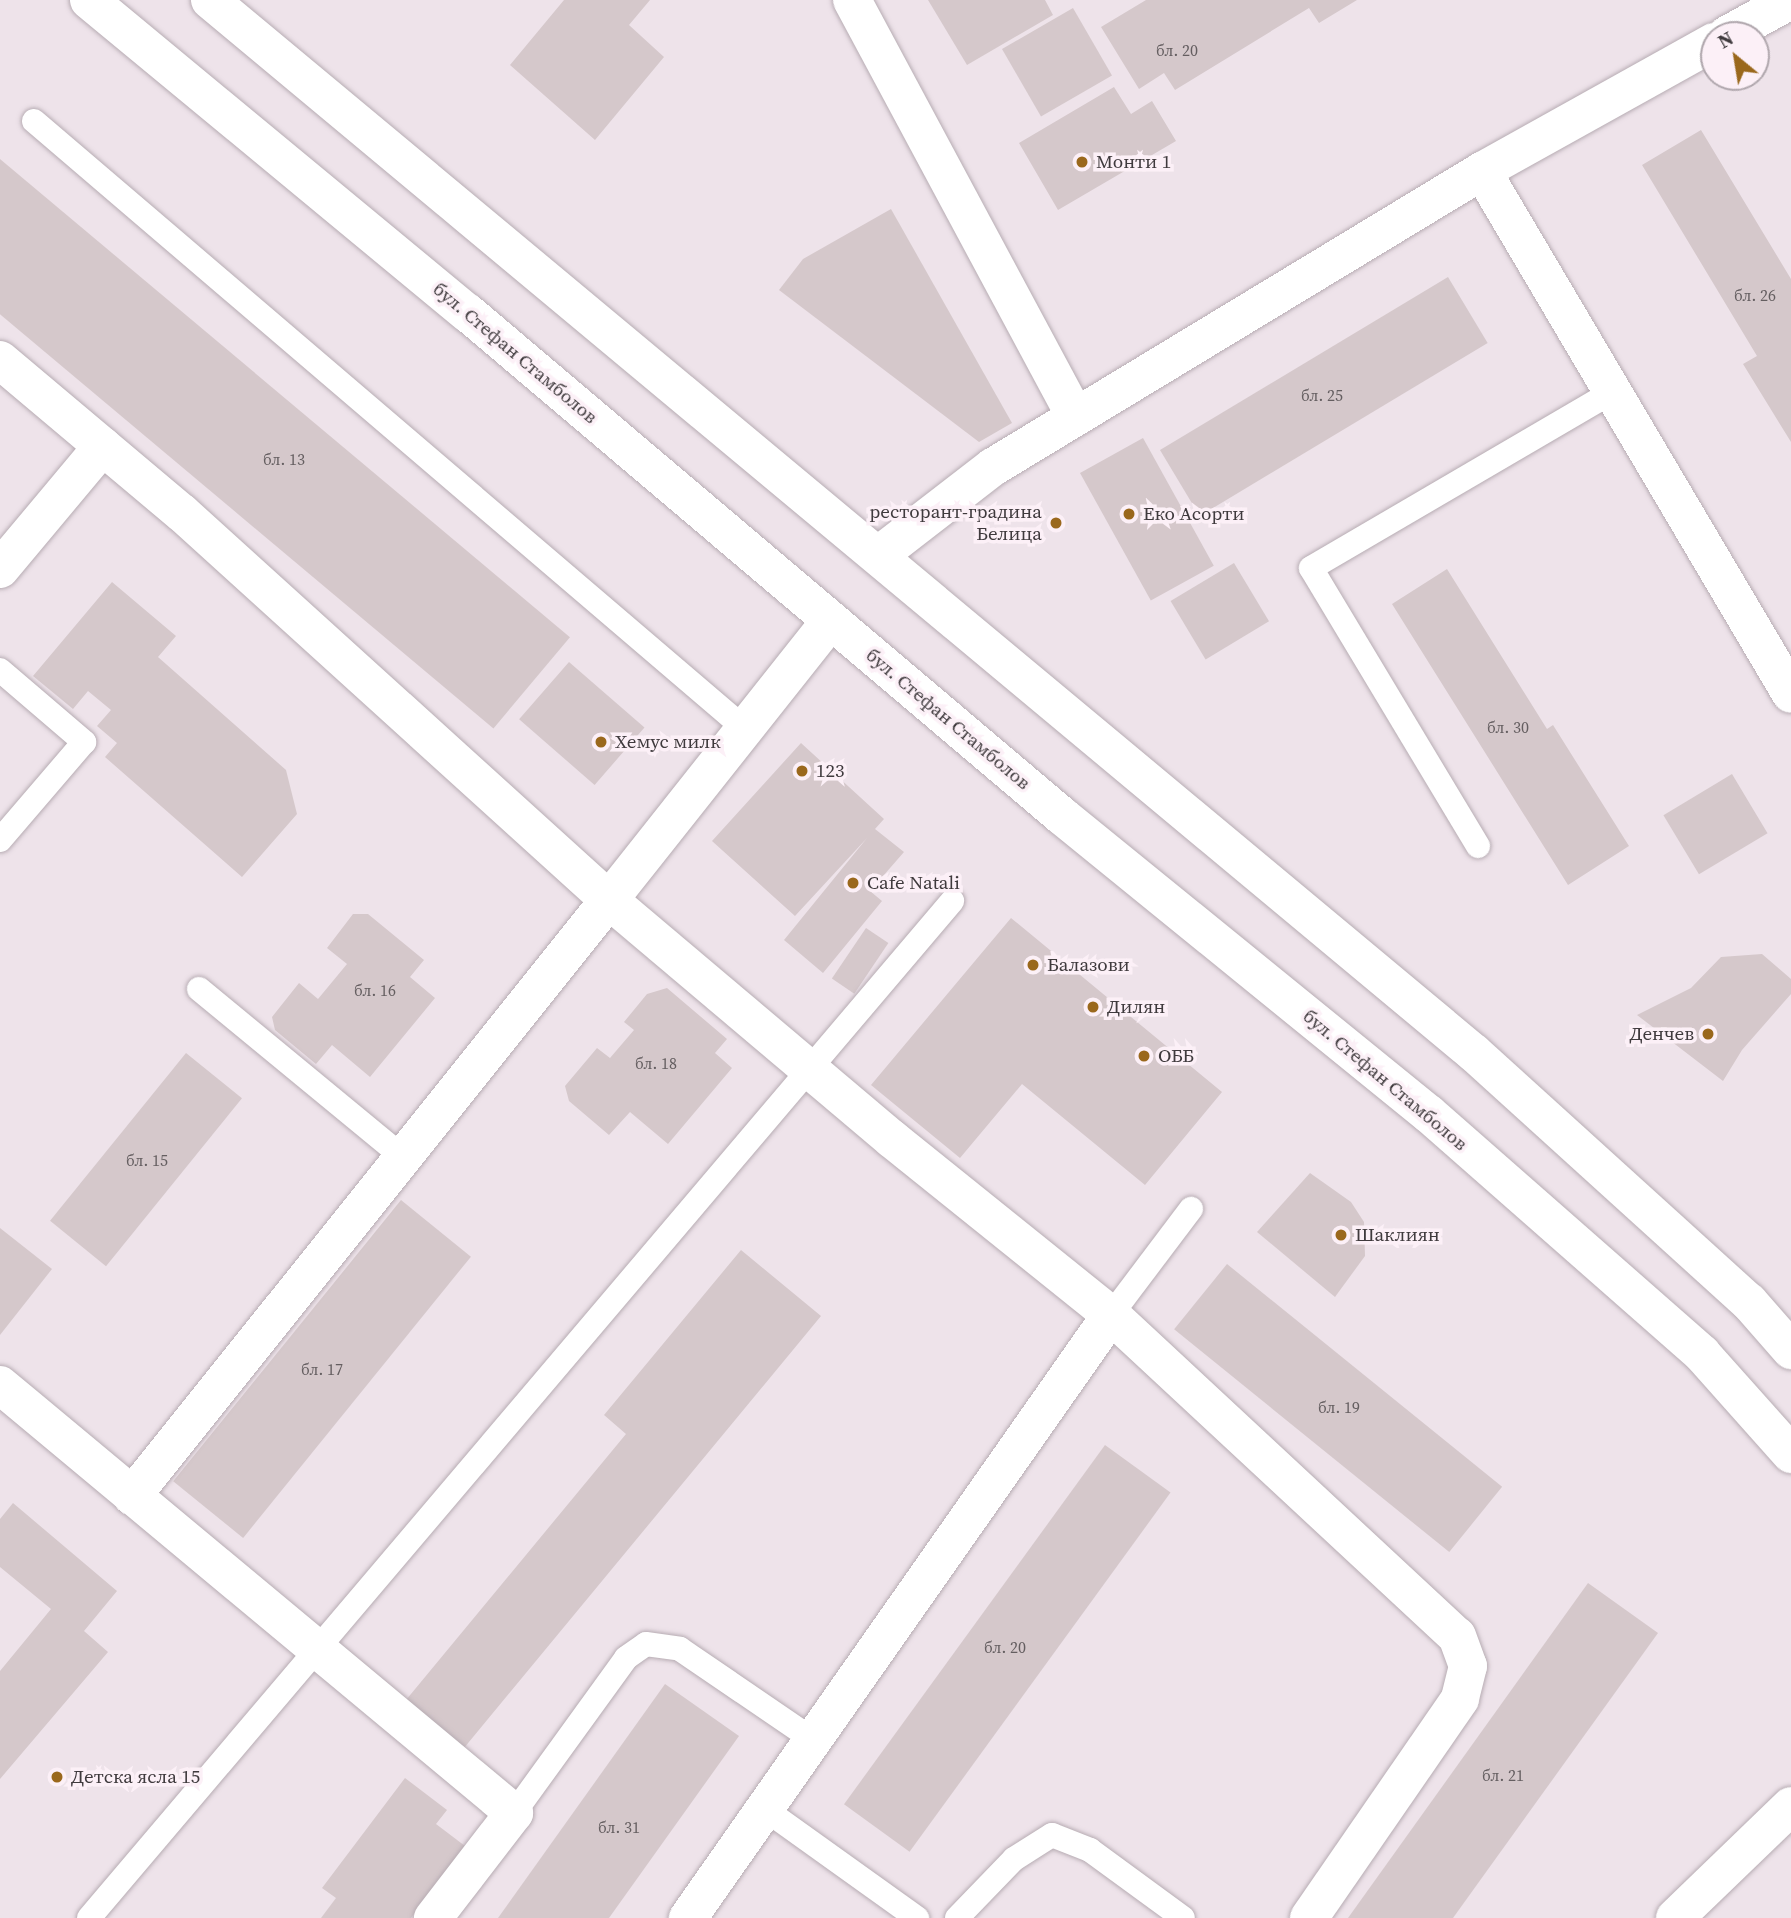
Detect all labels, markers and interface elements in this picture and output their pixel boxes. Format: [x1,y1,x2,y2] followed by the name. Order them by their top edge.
[1700,21,1770,91] north arrow
[1713,25,1738,54] text: N
[1156,40,1198,60] house number: бл. 20
[1096,151,1171,173] place label: Монти 1
[1074,154,1090,170] marker: Монти 1
[428,278,602,428] street label: бул. Стефан Стамболов
[1734,285,1776,305] house number: бл. 26
[1301,385,1343,405] house number: бл. 25
[263,449,305,469] house number: бл. 13
[869,501,1042,545] place label: ресторант-градина Белица
[1143,503,1245,525] place label: Еко Асорти
[1121,506,1137,522] marker: Еко Асорти
[1048,515,1064,531] marker: ресторант-градина Белица
[861,644,1035,794] street label: бул. Стефан Стамболов
[1487,717,1529,737] house number: бл. 30
[615,731,721,753] place label: Хемус милк
[593,734,609,750] marker: Хемус милк
[816,760,844,782] place label: 123
[794,763,810,779] marker: 123
[867,872,960,894] place label: Cafe Natali
[845,875,861,891] marker: Cafe Natali
[1047,954,1130,976] place label: Балазови
[1025,957,1041,973] marker: Балазови
[354,980,396,1000] house number: бл. 16
[1107,996,1165,1018] place label: Дилян
[1085,999,1101,1015] marker: Дилян
[1298,1005,1472,1155] street label: бул. Стефан Стамболов
[1629,1023,1694,1045] place label: Денчев
[1700,1026,1716,1042] marker: Денчев
[1158,1045,1194,1067] place label: ОББ
[1136,1048,1152,1064] marker: ОББ
[635,1053,677,1073] house number: бл. 18
[126,1150,168,1170] house number: бл. 15
[1355,1224,1440,1246] place label: Шаклиян
[1333,1227,1349,1243] marker: Шаклиян
[301,1359,343,1379] house number: бл. 17
[1318,1397,1360,1417] house number: бл. 19
[984,1637,1026,1657] house number: бл. 20
[1482,1765,1524,1785] house number: бл. 21
[71,1766,200,1788] place label: Детска ясла 15
[49,1769,65,1785] marker: Детска ясла 15
[598,1817,640,1837] house number: бл. 31

